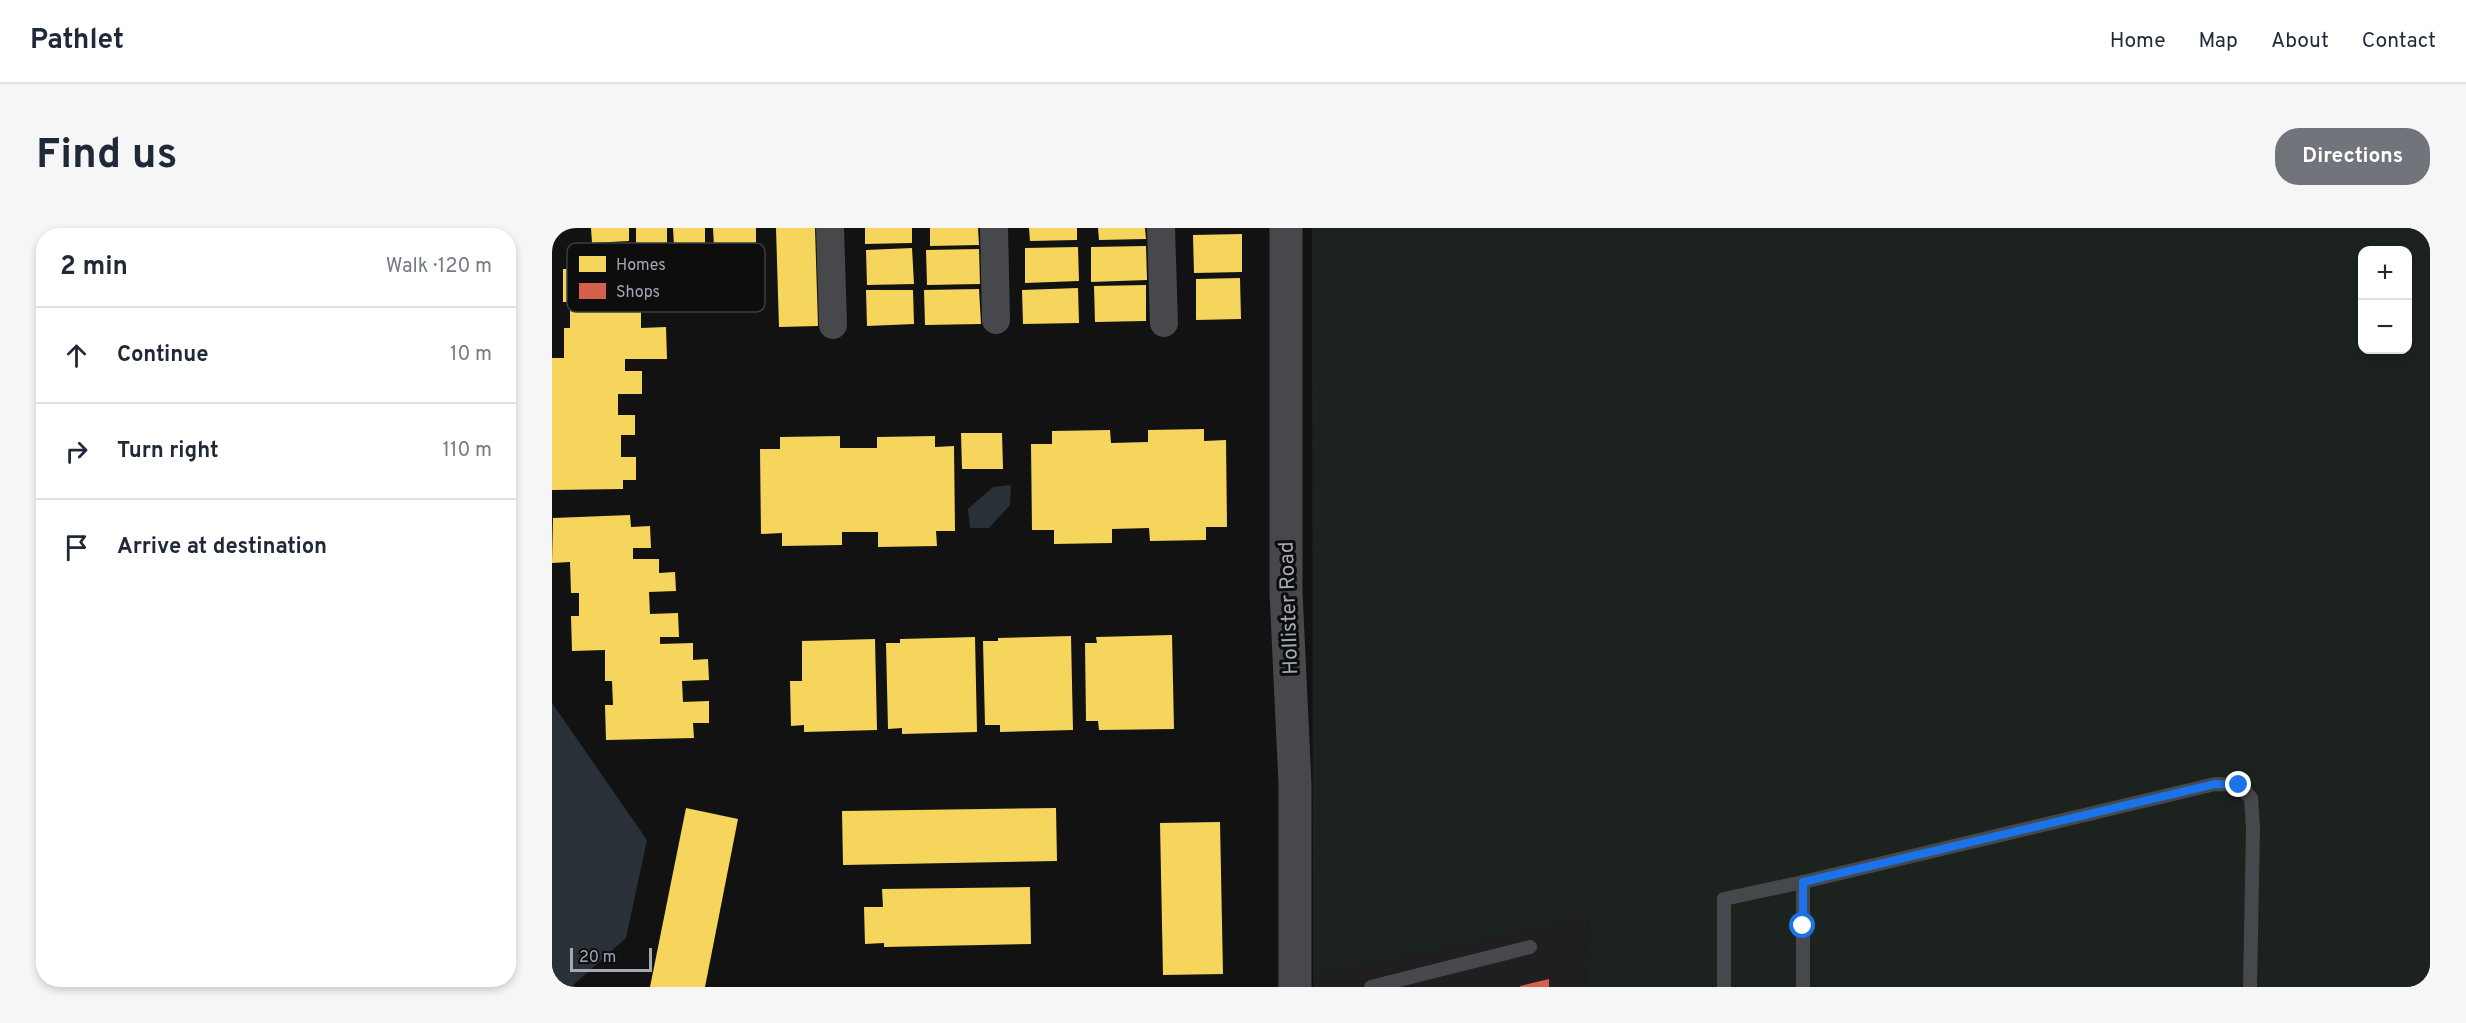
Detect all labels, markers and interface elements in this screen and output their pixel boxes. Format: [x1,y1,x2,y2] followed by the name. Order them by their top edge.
[30,23,124,59] text: Pathlet
[2110,28,2166,55] text: Home
[2199,28,2238,55] text: Map
[2271,28,2329,55] text: About
[2362,28,2436,55] text: Contact
[2275,128,2430,185] button: Directions
[36,130,177,183] text: Find us
[567,243,765,312] legend
[2358,246,2412,354] map controls
[2358,246,2412,300] button: +
[60,251,128,284] text: 2 min
[386,254,492,280] text: Walk · 120 m
[616,256,666,276] text: Homes
[616,283,660,303] text: Shops
[2358,300,2412,354] button: −
[60,339,93,372] icon: ahead
[117,342,208,369] text: Continue
[450,342,492,368] text: 10 m
[60,435,93,468] icon: right
[117,438,219,465] text: Turn right
[443,438,492,464] text: 110 m
[60,531,93,564] icon: arrive
[117,534,327,561] text: Arrive at destination
[1274,541,1305,675] street label: Hollister Road
[2225,771,2251,797] route end
[1789,912,1815,938] route start
[570,945,652,972] scale bar
[579,948,616,968] text: 20 m

